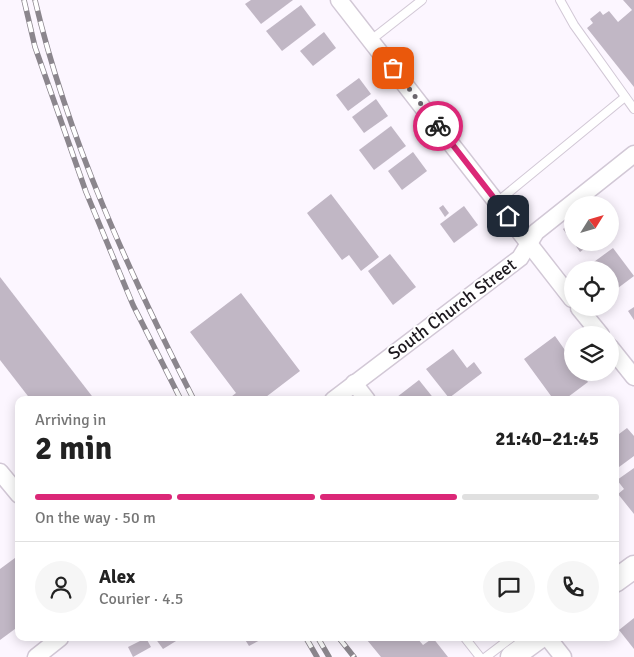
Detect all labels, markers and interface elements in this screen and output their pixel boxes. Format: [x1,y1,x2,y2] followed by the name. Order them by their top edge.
[372,47,414,89] pin
[379,54,407,82] icon: bag
[413,101,463,151] courier
[424,112,452,140] icon: bike
[487,195,529,237] pin
[564,196,619,251] north arrow
[564,196,619,381] map controls
[494,202,522,230] icon: home
[383,254,521,364] street label: South Church Street
[564,261,619,316] button: locate
[564,326,619,381] button: layers
[35,410,106,430] text: Arriving in
[495,427,599,451] text: 21:40–21:45
[35,429,112,468] text: 2 min
[35,508,156,528] text: On the way · 50 m
[35,561,87,613] button: person
[483,561,535,613] button: chat
[547,561,599,613] button: phone
[99,565,135,589] text: Alex
[99,589,183,609] text: Courier · 4.5

